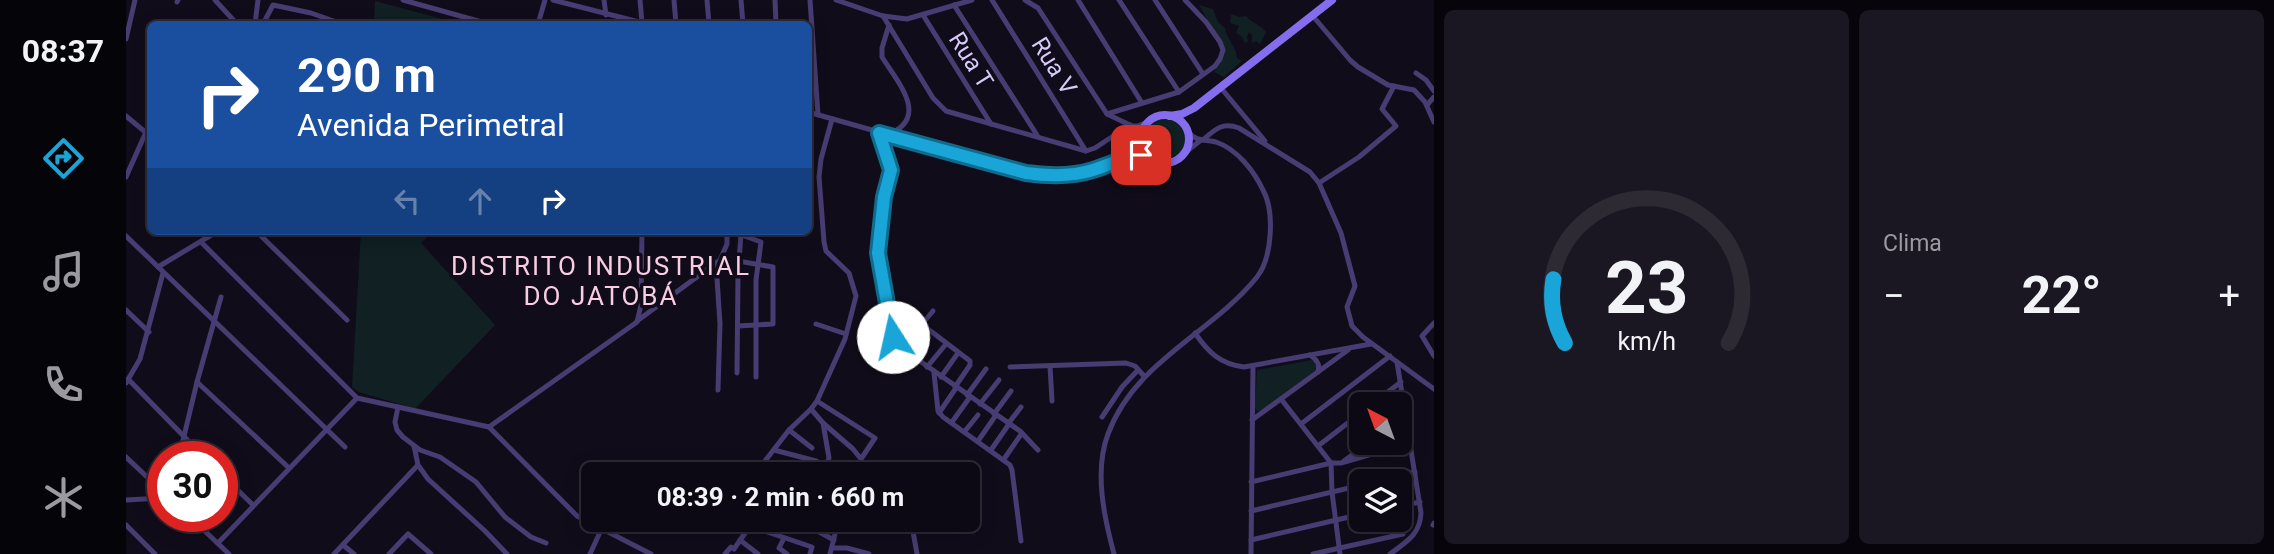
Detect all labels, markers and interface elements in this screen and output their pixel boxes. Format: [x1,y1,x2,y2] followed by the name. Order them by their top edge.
[943,27,999,93] street label: Rua T
[22,32,104,70] text: 08:37
[1026,32,1082,100] street label: Rua V
[297,47,436,104] text: 290 m
[182,49,273,140] icon: right
[297,106,565,144] text: Avenida Perimetral
[1111,125,1171,185] pin
[39,134,88,183] icon: directions
[1122,136,1160,174] icon: arrive
[388,182,426,220] icon: left
[461,182,499,220] icon: ahead
[534,182,572,220] icon: right
[1883,230,1942,257] text: Clima
[1605,245,1688,331] text: 23
[39,247,88,296] icon: music
[451,251,751,311] district label: DISTRITO INDUSTRIAL DO JATOBÁ
[2022,265,2102,326] text: 22°
[1883,274,1905,318] text: −
[2218,274,2240,318] text: +
[856,300,930,374] position arrow
[1617,327,1676,356] text: km/h
[39,360,88,409] icon: phone
[1349,392,1412,455] north arrow
[1349,392,1412,532] map controls
[147,441,238,532] speed limit sign: 30
[1349,469,1412,532] button: layers
[39,473,88,522] icon: climate
[657,482,904,512] text: 08:39 · 2 min · 660 m

